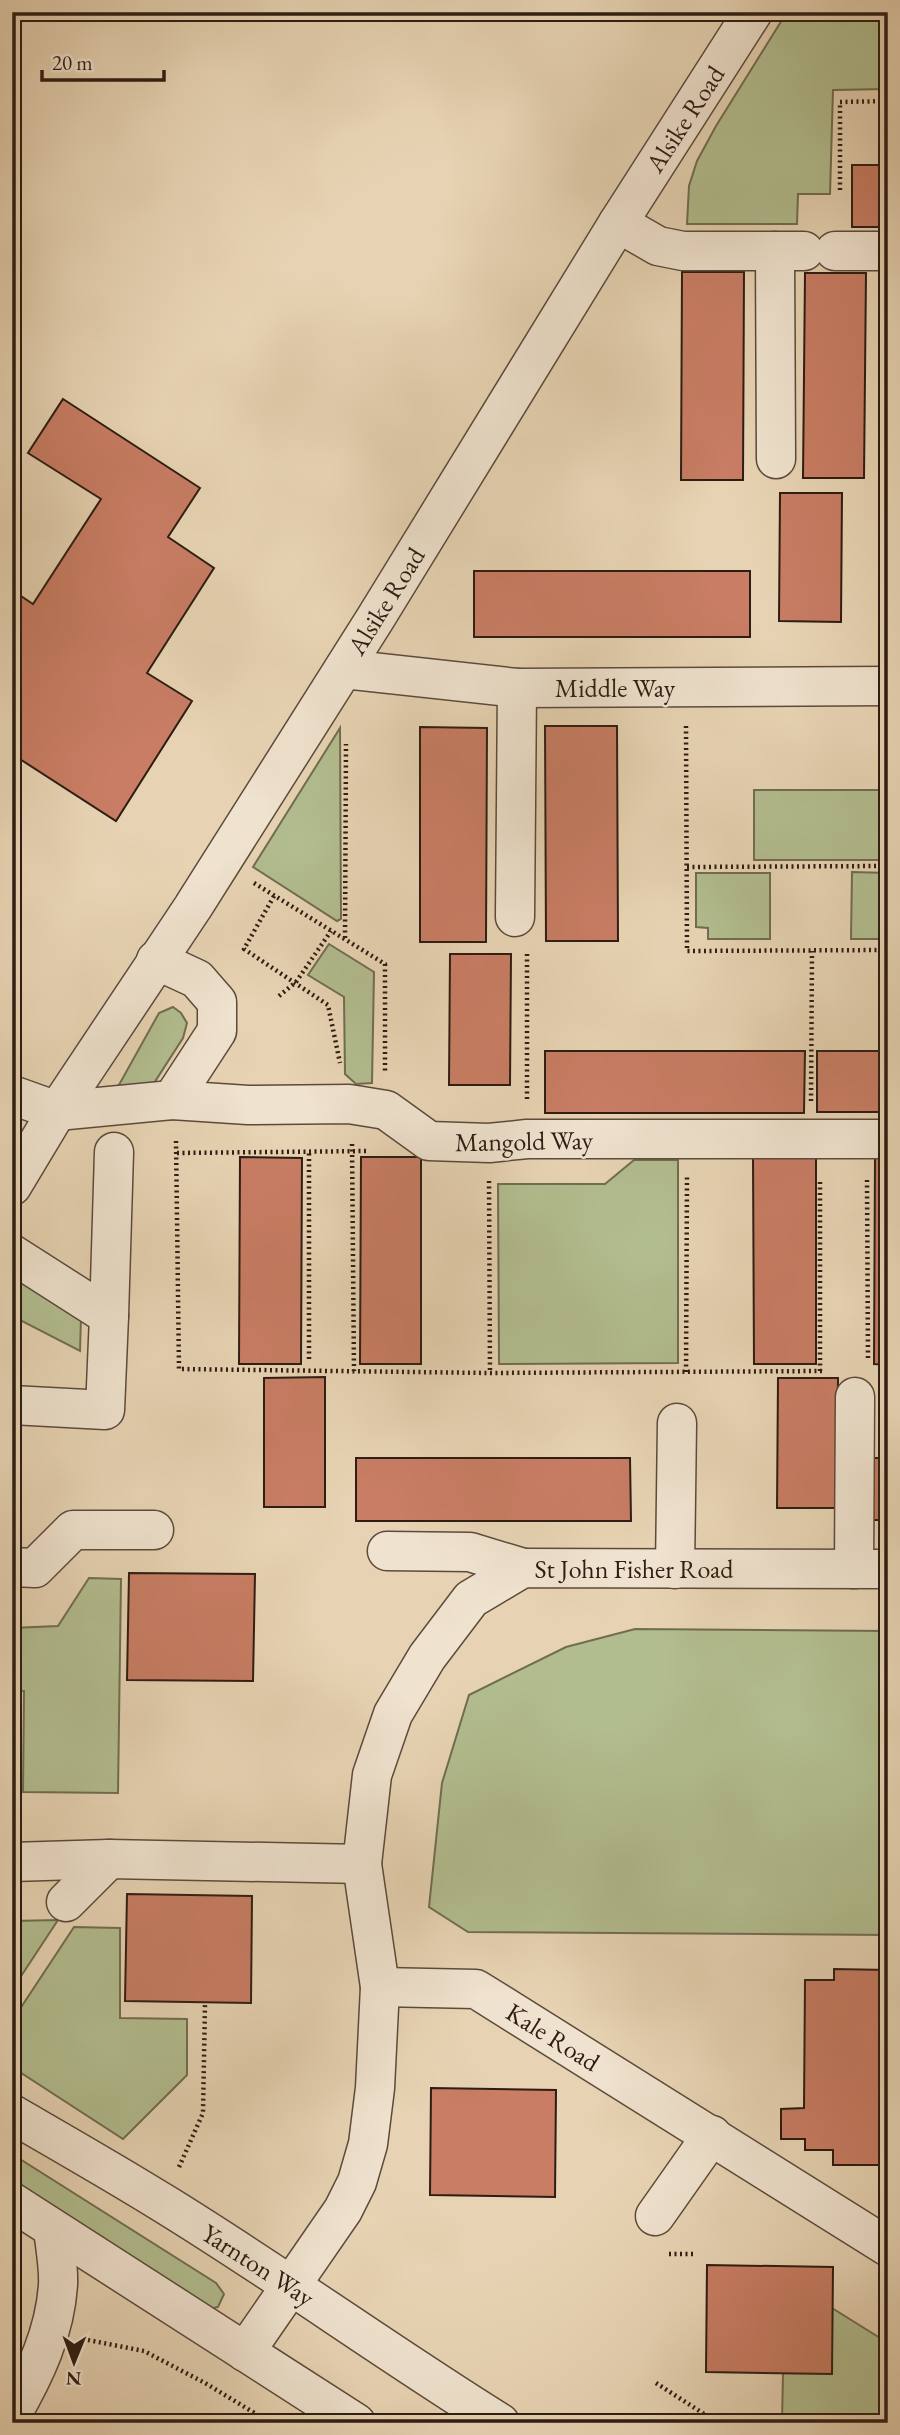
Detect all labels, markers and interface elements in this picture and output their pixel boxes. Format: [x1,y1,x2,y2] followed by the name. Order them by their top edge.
[42,38,164,82] scale bar
[52,49,93,76] text: 20 m
[637,58,733,180] street label: Alsike Road
[339,540,433,662] street label: Alsike Road
[555,671,676,705] street label: Middle Way
[455,1123,594,1159] street label: Mangold Way
[534,1552,734,1586] street label: St John Fisher Road
[500,1995,607,2079] street label: Kale Road
[195,2216,321,2314] street label: Yarnton Way
[38,2326,108,2396] north arrow
[65,2366,82,2391] text: N

